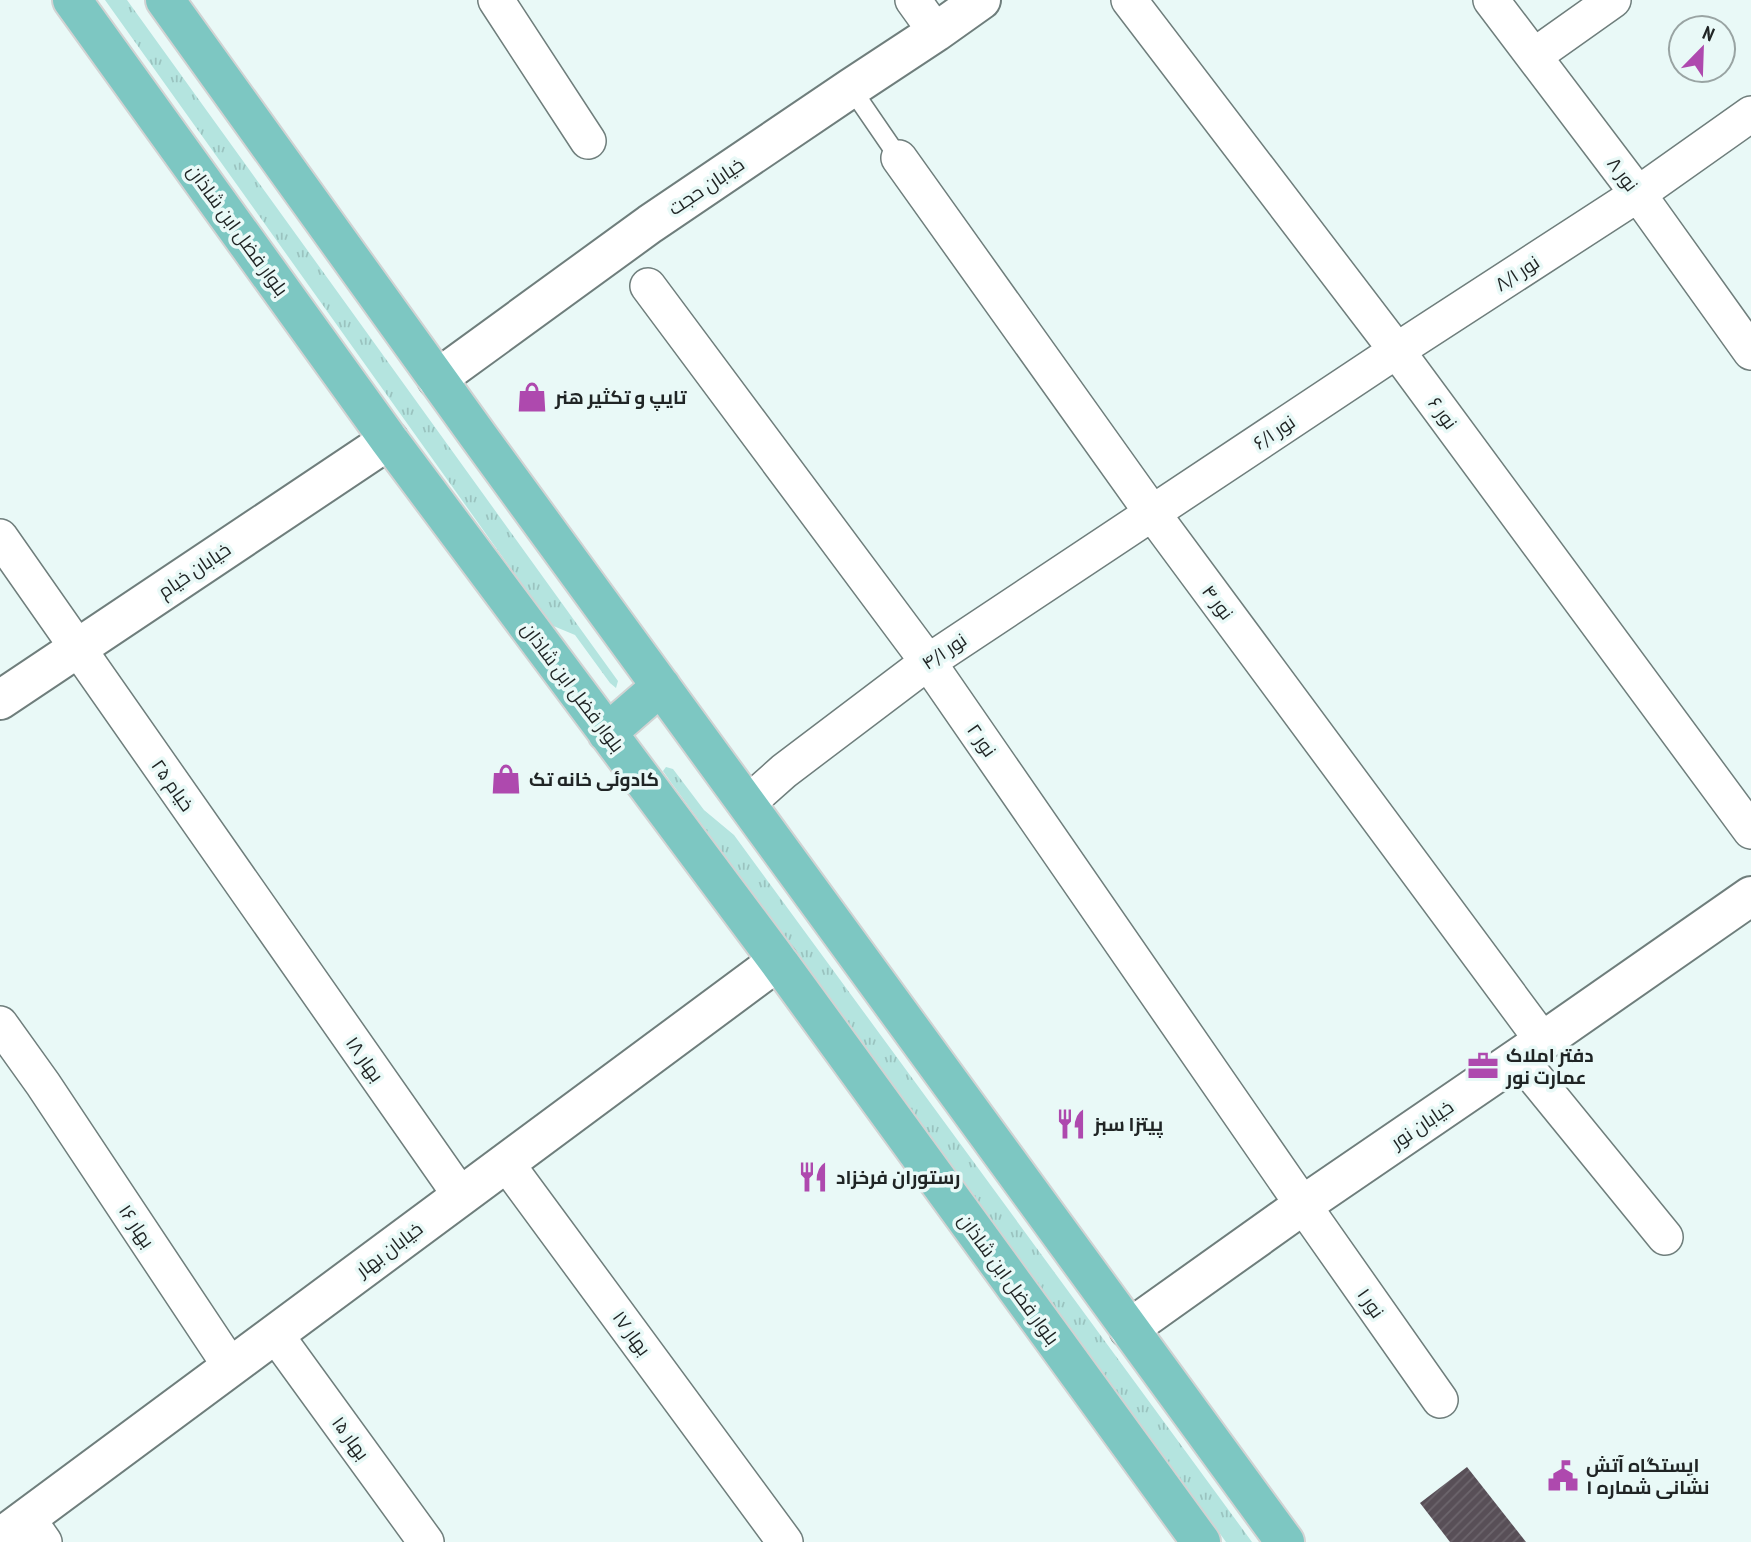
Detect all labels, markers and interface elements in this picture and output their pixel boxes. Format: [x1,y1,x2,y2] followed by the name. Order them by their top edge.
[1667,14,1737,84] north arrow
[1699,20,1718,46] text: N
[663,152,749,220] street label: خیابان حجت
[1602,152,1644,196] street label: نور ۸
[182,160,294,300] street label: بلوار فضل ابن شاذان
[1490,250,1544,296] street label: نور ۸/۱
[515,380,549,414] shop icon: تایپ و تکثیر هنر
[554,385,687,411] place label: تایپ و تکثیر هنر
[1423,392,1463,434] street label: نور ۶
[1248,409,1300,455] street label: نور ۶/۱
[153,537,236,605] street label: خیابان خیام
[1197,580,1239,624] street label: نور ۴
[516,617,630,757] street label: بلوار فضل ابن شاذان
[917,627,971,675] street label: نور ۴/۱
[962,719,1002,761] street label: نور ۲
[145,754,199,817] street label: خیام ۲۵
[489,762,523,796] shop icon: کادوئی خانه تک
[529,767,659,791] place label: کادوئی خانه تک
[341,1032,389,1086] street label: بهار ۱۸
[1505,1043,1594,1089] place label: دفتر املاک عمارت نور
[1466,1049,1500,1083] office icon: دفتر املاک عمارت نور
[1385,1094,1458,1154] street label: خیابان نور
[1054,1107,1088,1141] restaurant icon: پیتزا سبز
[1093,1112,1163,1138] place label: پیتزا سبز
[796,1160,830,1194] restaurant icon: رستوران فرخزاد
[836,1165,960,1189] place label: رستوران فرخزاد
[114,1200,160,1252] street label: بهار ۱۶
[953,1209,1065,1349] street label: بلوار فضل ابن شاذان
[350,1216,427,1282] street label: خیابان بهار
[1352,1283,1390,1323] street label: نور ۱
[608,1306,656,1360] street label: بهار ۱۷
[327,1411,375,1465] street label: بهار ۱۵
[1586,1453,1709,1499] place label: ایستگاه آتش نشانی شماره ۱
[1546,1459,1580,1493] public building icon: ایستگاه آتش نشانی شماره ۱

